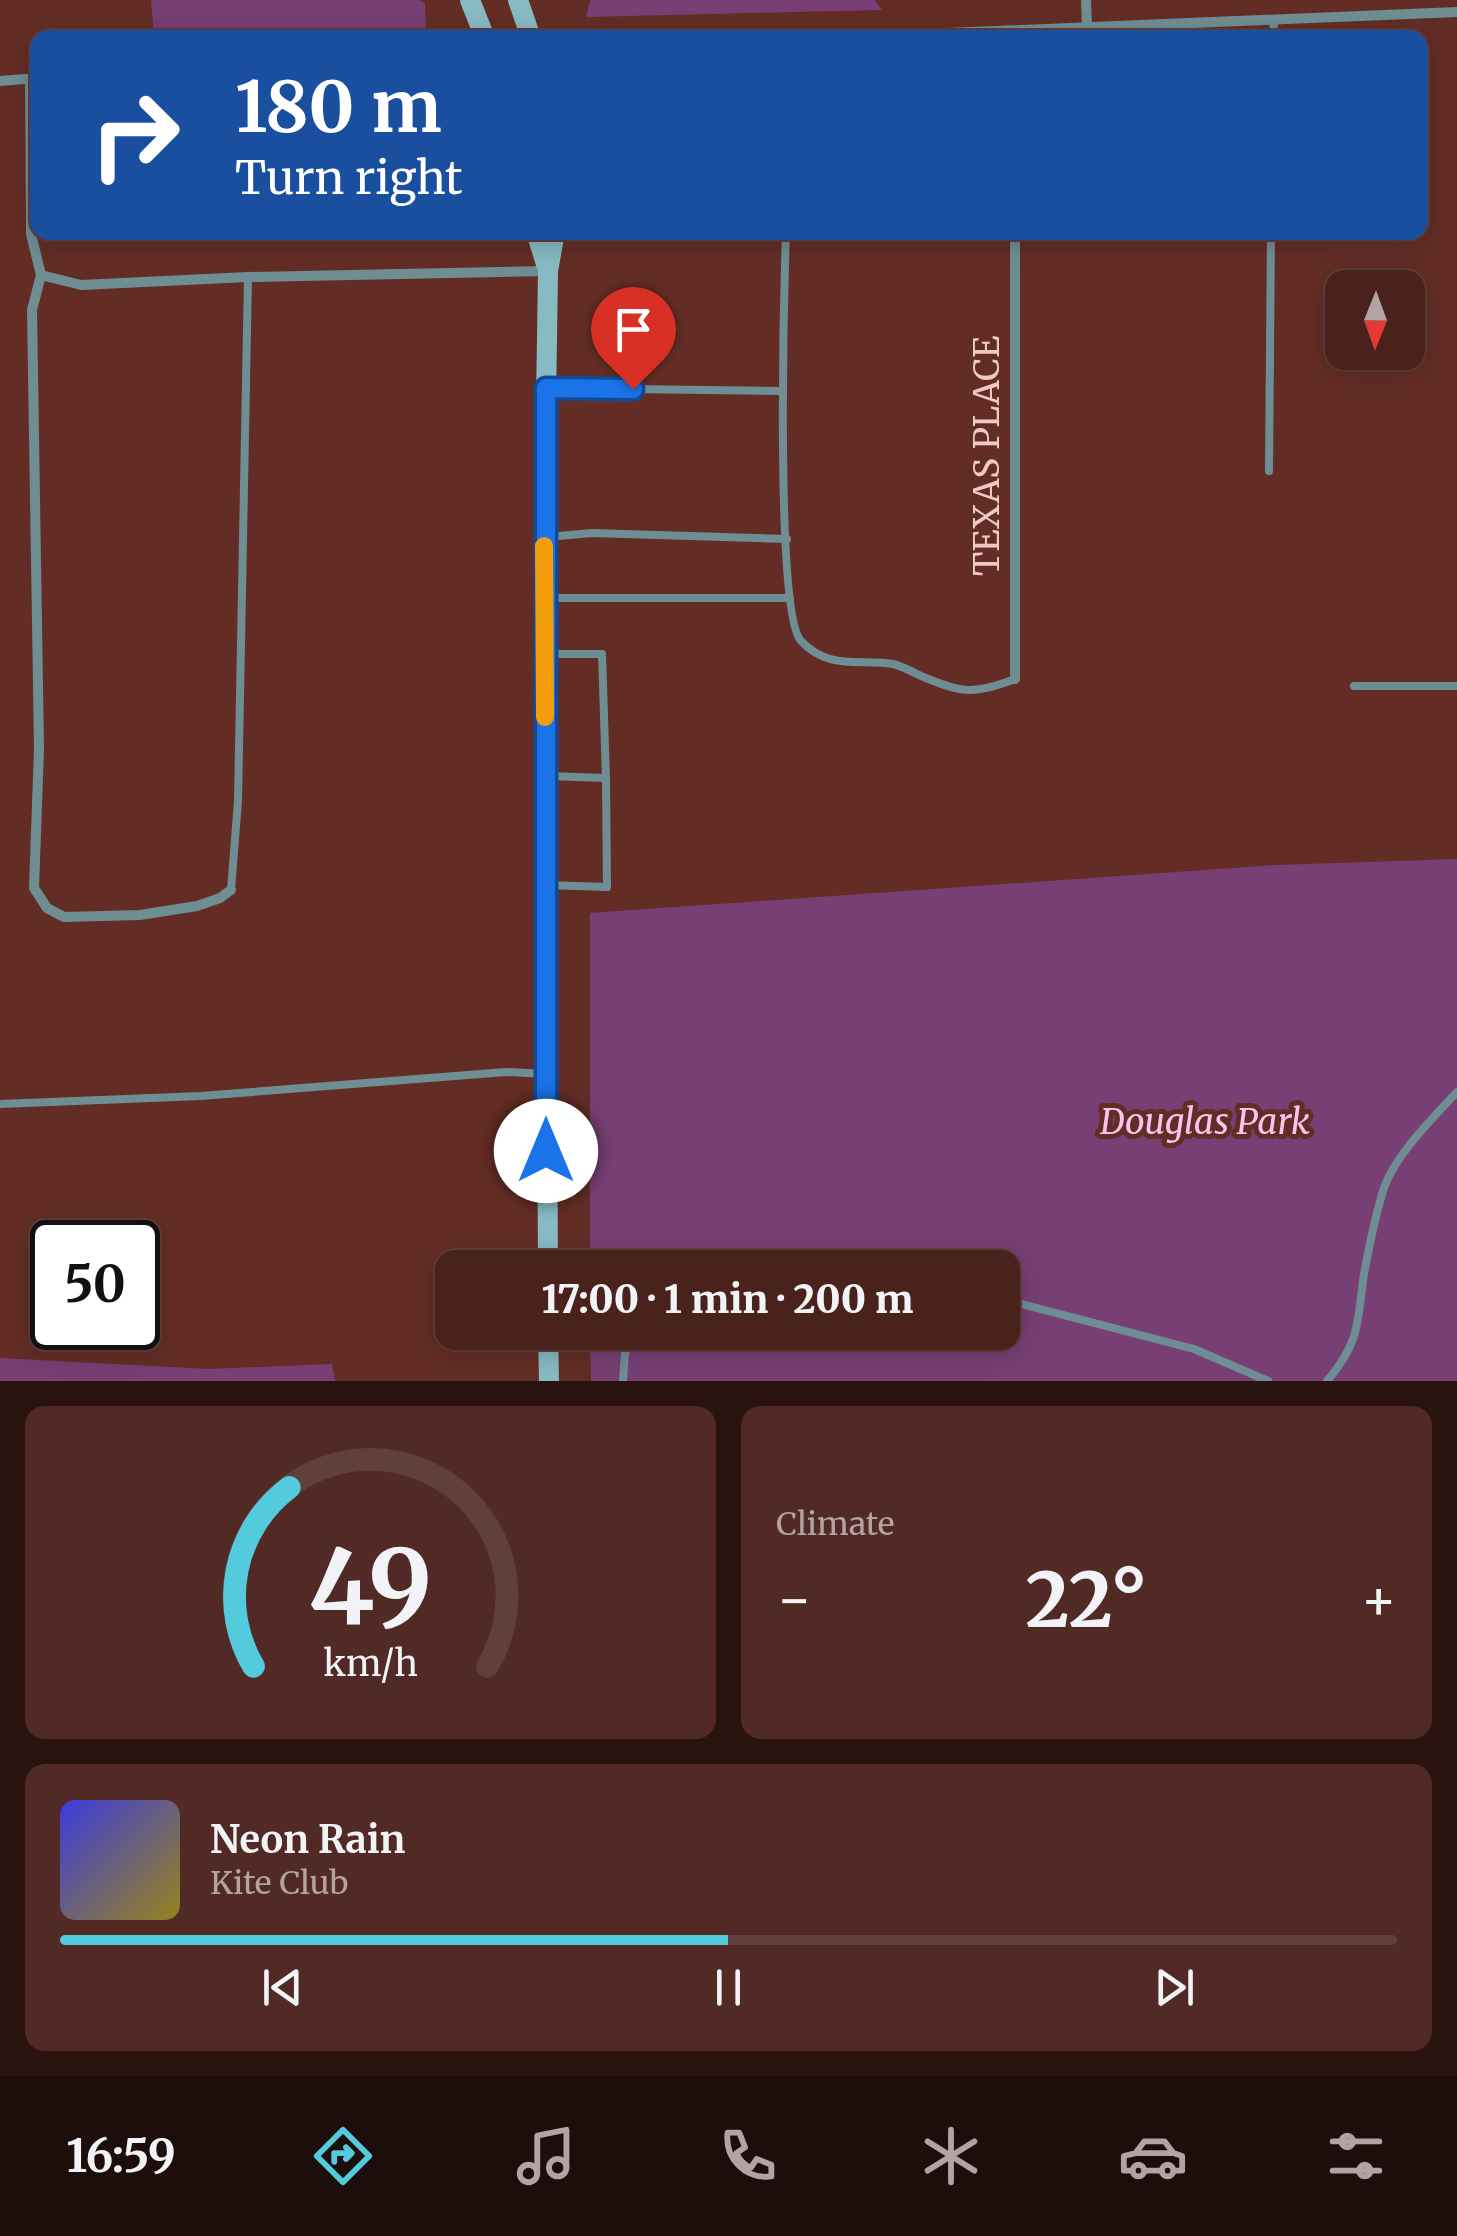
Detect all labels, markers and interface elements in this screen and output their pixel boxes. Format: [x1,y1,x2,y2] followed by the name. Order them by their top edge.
[235,63,442,151] text: 180 m
[70,70,200,200] icon: right
[235,150,463,206] text: Turn right
[1325,270,1425,370] north arrow
[1325,270,1425,370] map controls
[591,287,676,390] pin
[606,302,661,357] icon: arrive
[965,336,1009,576] street label: TEXAS PLACE
[494,1099,598,1203] position arrow
[1099,1100,1310,1144] park label: Douglas Park
[30,1220,160,1350] speed limit sign: 50
[542,1276,913,1323] text: 17:00 · 1 min · 200 m
[776,1504,894,1544] text: Climate
[309,1522,432,1652] text: 49
[1025,1553,1148,1647] text: 22°
[776,1565,813,1634] text: −
[1360,1565,1397,1634] text: +
[323,1641,418,1686] text: km/h
[210,1816,405,1863] text: Neon Rain
[210,1863,348,1903] text: Kite Club
[255,1960,310,2015] icon: previous
[701,1960,756,2015] icon: pause
[1147,1960,1202,2015] icon: next
[308,2121,378,2191] icon: directions
[511,2121,581,2191] icon: music
[713,2121,783,2191] icon: phone
[916,2121,986,2191] icon: climate
[1118,2121,1188,2191] icon: car
[1321,2121,1391,2191] icon: filters
[66,2128,176,2184] text: 16:59

